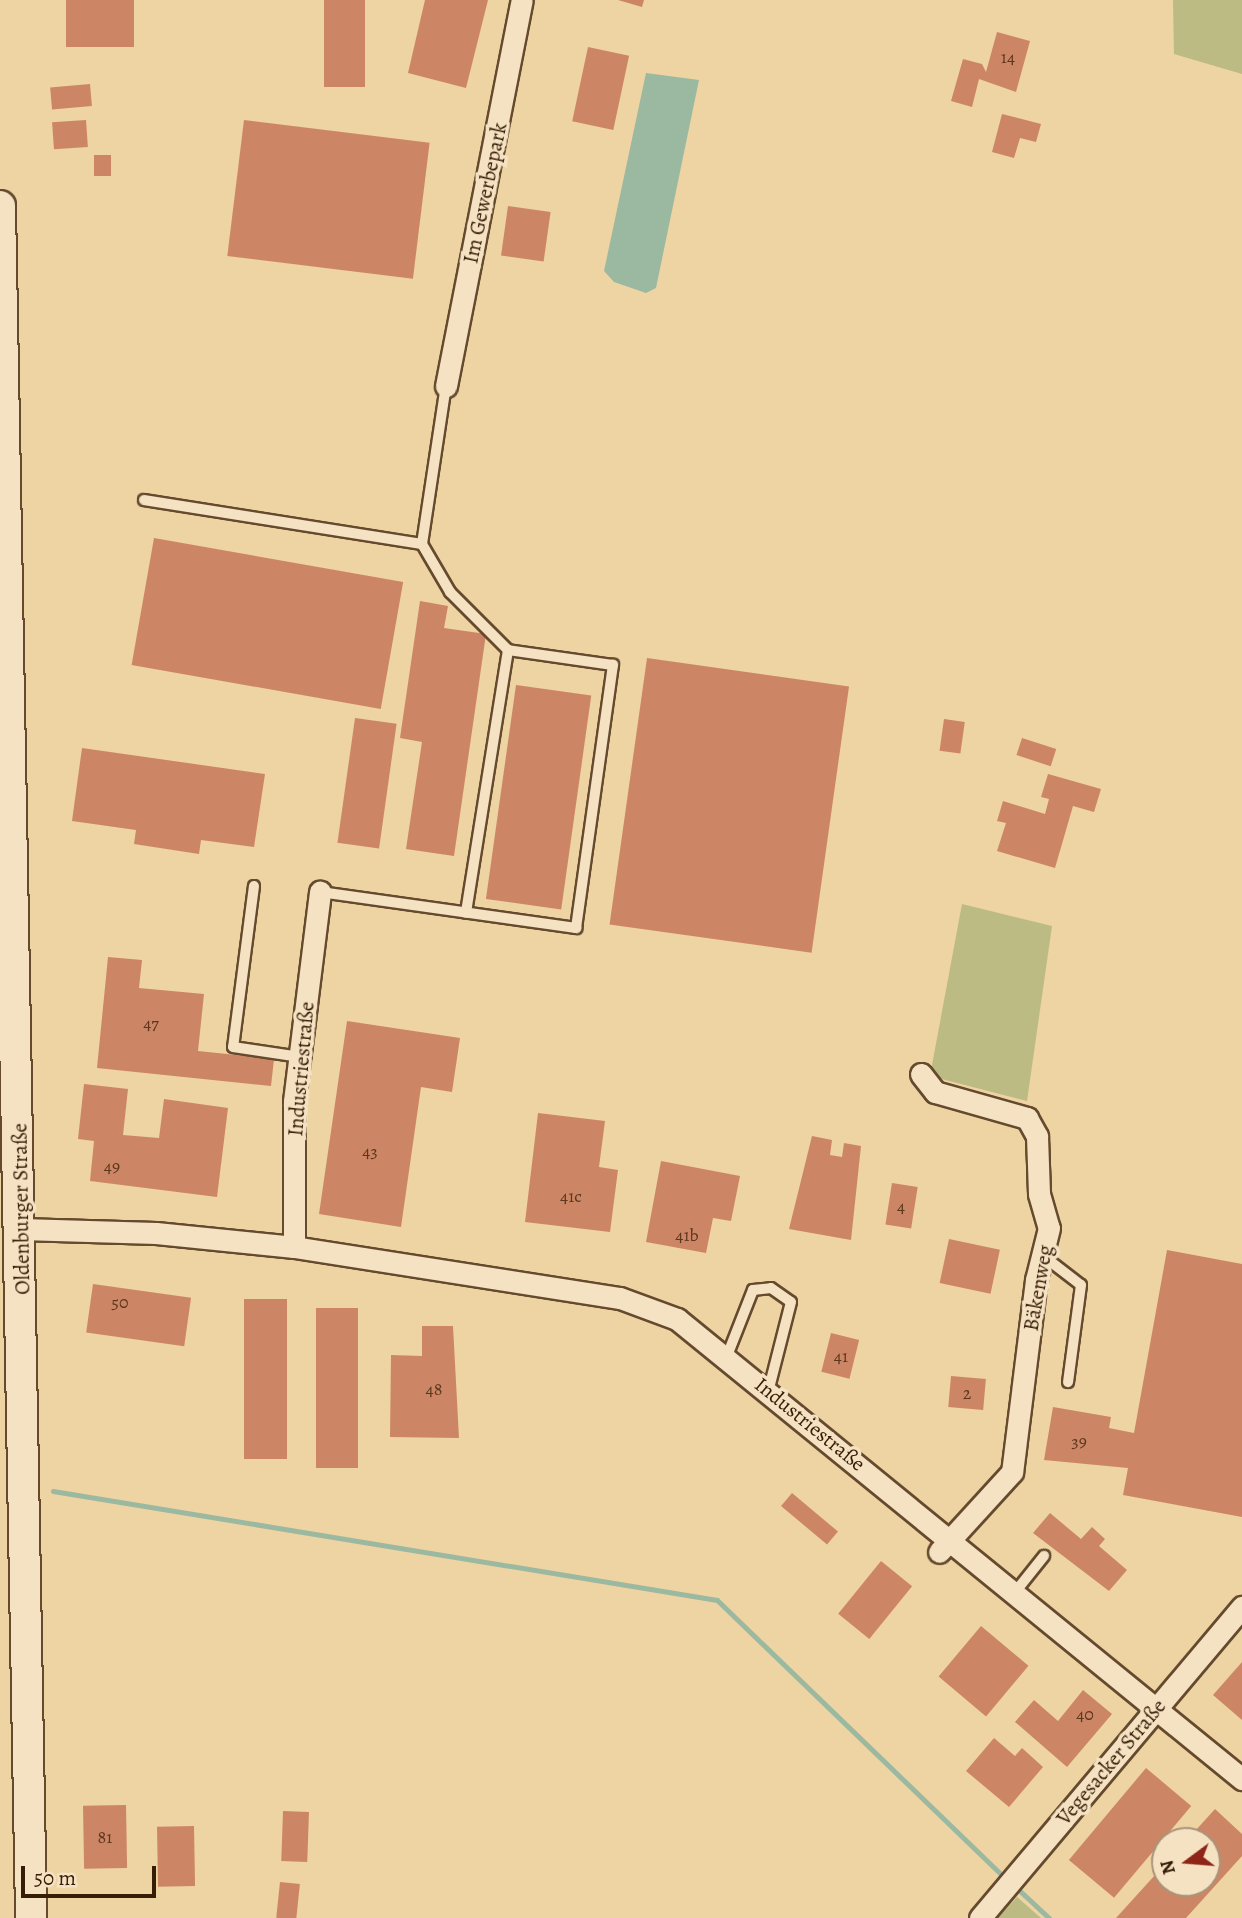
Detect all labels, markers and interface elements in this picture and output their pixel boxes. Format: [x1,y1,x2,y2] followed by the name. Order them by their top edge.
[1001,46,1015,68] house number: 14
[458,120,512,266] street label: Im Gewerbepark
[283,1001,319,1137] street label: Industriestraße
[143,1012,159,1034] house number: 47
[7,1123,35,1295] street label: Oldenburger Straße
[362,1140,378,1162] house number: 43
[104,1155,120,1177] house number: 49
[560,1185,582,1207] house number: 41c
[897,1195,905,1217] house number: 4
[675,1224,699,1246] house number: 41b
[1018,1243,1058,1333] street label: Bäkenweg
[111,1291,129,1313] house number: 50
[834,1345,848,1367] house number: 41
[750,1372,870,1476] street label: Industriestraße
[426,1378,442,1400] house number: 48
[963,1382,971,1404] house number: 2
[1071,1430,1087,1452] house number: 39
[1051,1694,1171,1830] street label: Vegesacker Straße
[1076,1703,1094,1725] house number: 40
[98,1826,112,1848] house number: 81
[1151,1827,1221,1897] north arrow
[24,1852,159,1896] scale bar
[1153,1857,1182,1877] text: N
[34,1864,76,1892] text: 50 m

